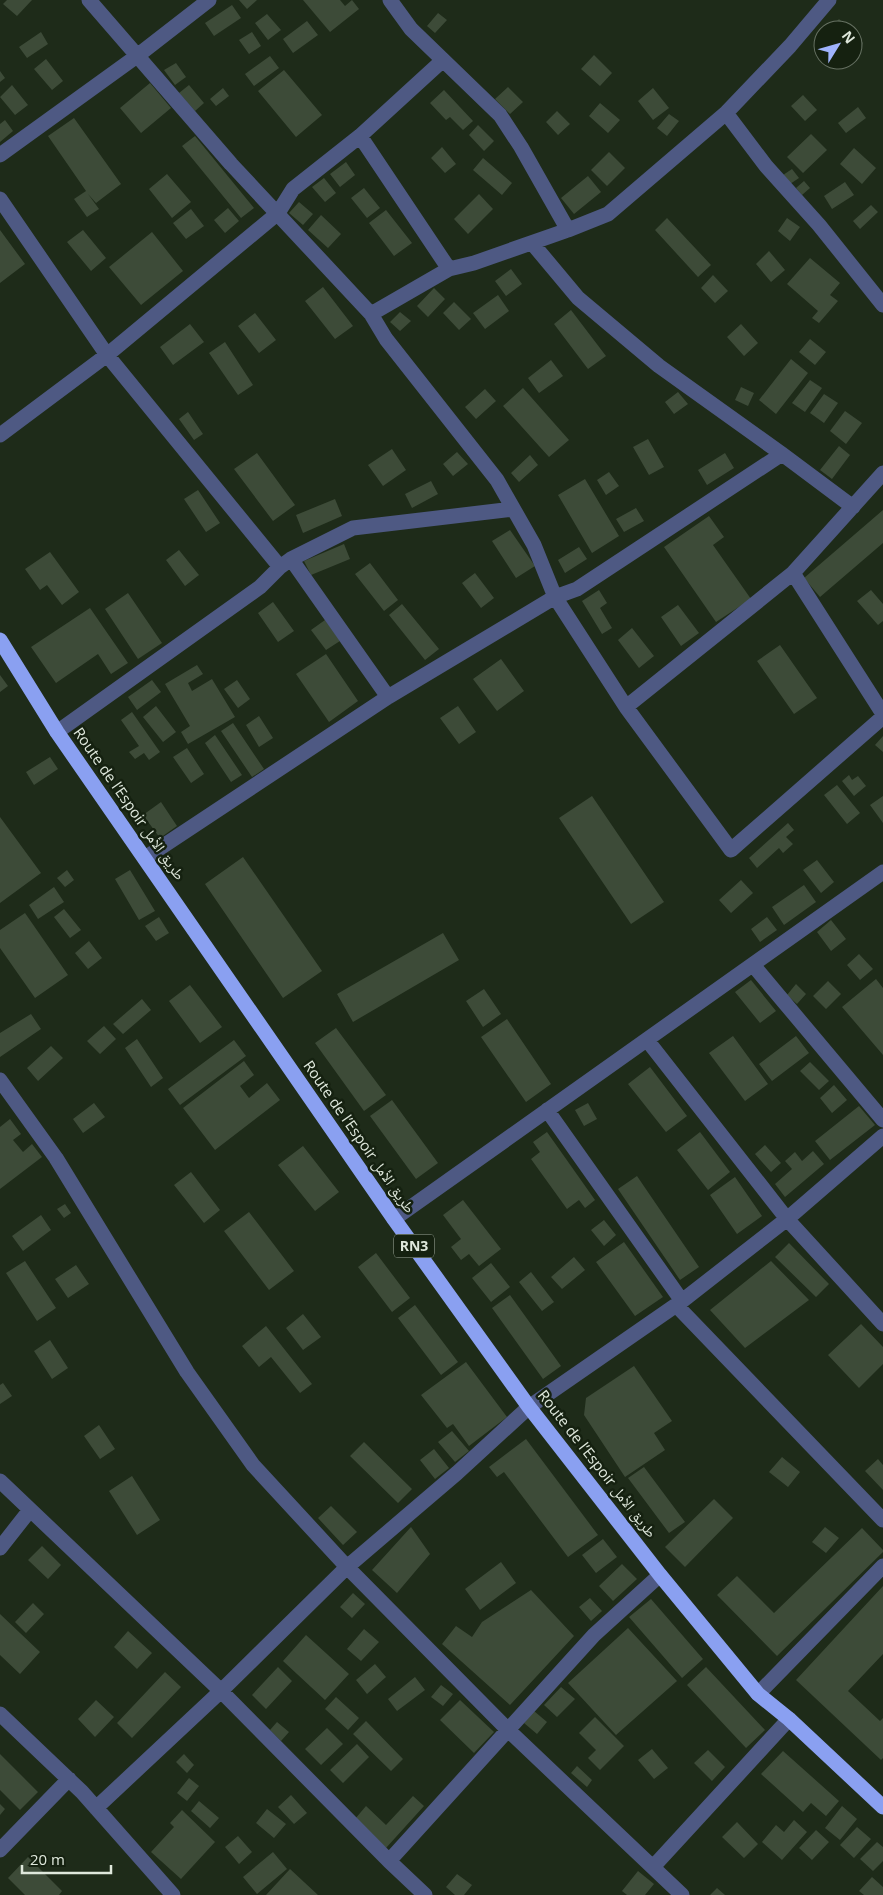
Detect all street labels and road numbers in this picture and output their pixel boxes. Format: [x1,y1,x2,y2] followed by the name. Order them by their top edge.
[69,723,190,884] street label: Route de l’Espoir طريق الأمل
[299,1056,420,1217] street label: Route de l’Espoir طريق الأمل
[394,1234,434,1258] road number: RN3
[533,1385,662,1542] street label: Route de l’Espoir طريق الأمل

